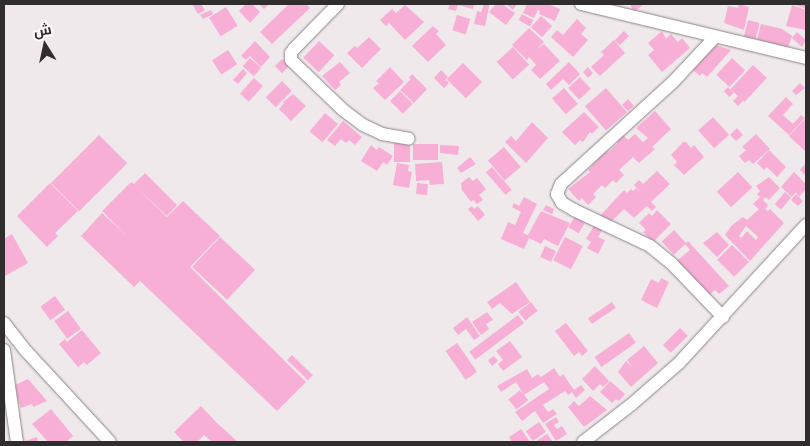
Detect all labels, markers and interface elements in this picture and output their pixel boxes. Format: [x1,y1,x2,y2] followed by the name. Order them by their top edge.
[32,18,53,42] text: ش
[20,20,70,70] north arrow

